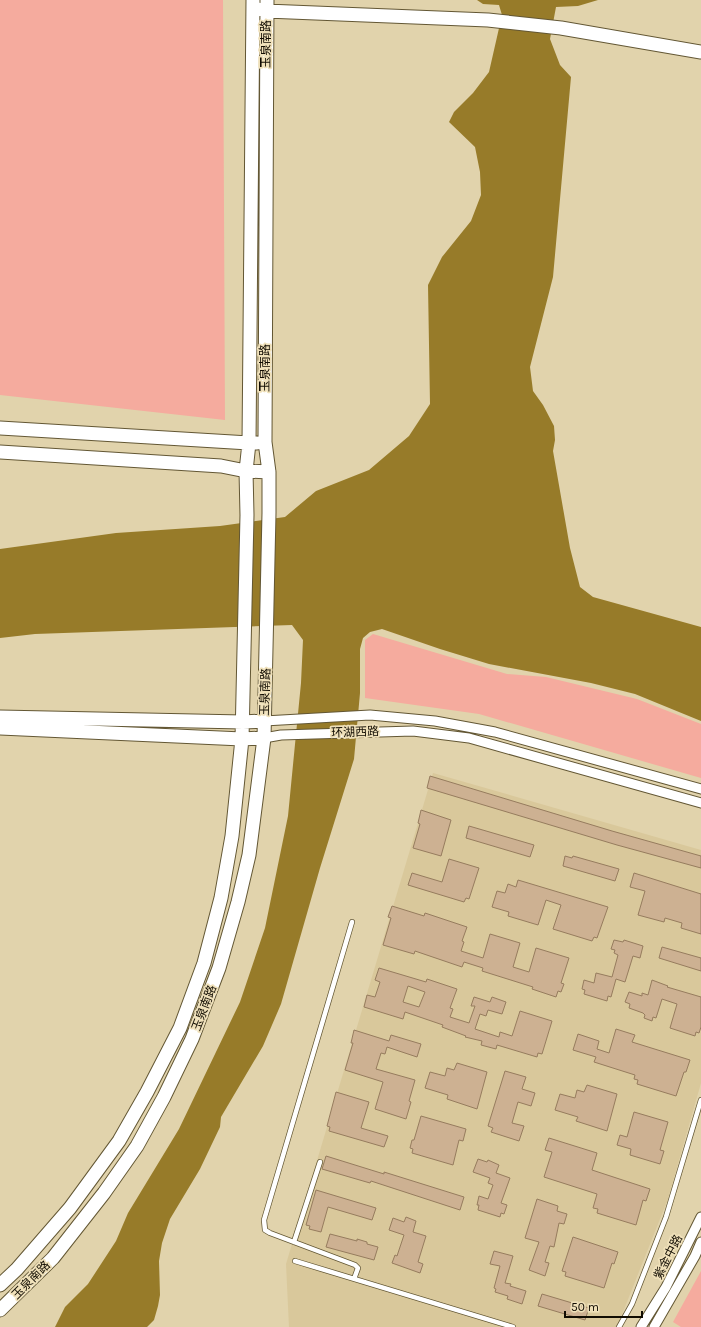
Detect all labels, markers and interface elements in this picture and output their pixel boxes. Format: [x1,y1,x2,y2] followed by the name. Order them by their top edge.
[259,20,273,68] street label: 玉泉南路
[258,344,272,392] street label: 玉泉南路
[257,668,273,716] street label: 玉泉南路
[331,724,379,740] street label: 环湖西路
[189,983,219,1033] street label: 玉泉南路
[651,1232,685,1282] street label: 紫金中路
[9,1258,53,1302] street label: 玉泉南路
[565,1293,642,1319] scale bar
[571,1300,599,1314] text: 50 m

